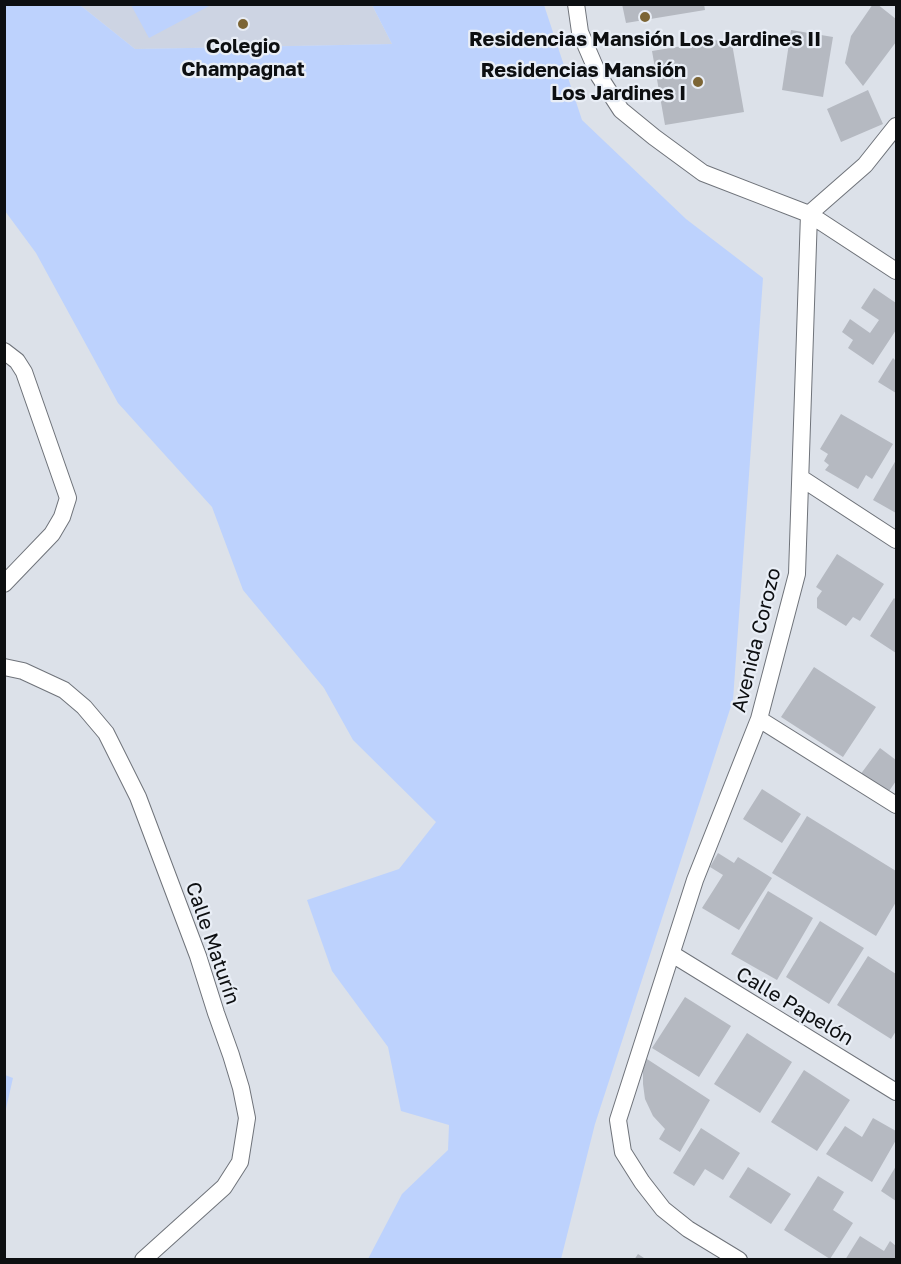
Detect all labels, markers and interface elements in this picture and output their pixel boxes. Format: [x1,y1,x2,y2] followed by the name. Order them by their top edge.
[638,10,652,24] marker: Residencias Mansión Los Jardines II
[236,17,250,31] marker: Colegio Champagnat
[469,26,821,50] place label: Residencias Mansión Los Jardines II
[181,33,305,80] place label: Colegio Champagnat
[481,57,686,104] place label: Residencias Mansión Los Jardines I
[691,75,705,89] marker: Residencias Mansión Los Jardines I
[725,565,785,715] street label: Avenida Corozo
[182,878,246,1007] street label: Calle Maturín
[732,961,859,1050] street label: Calle Papelón

